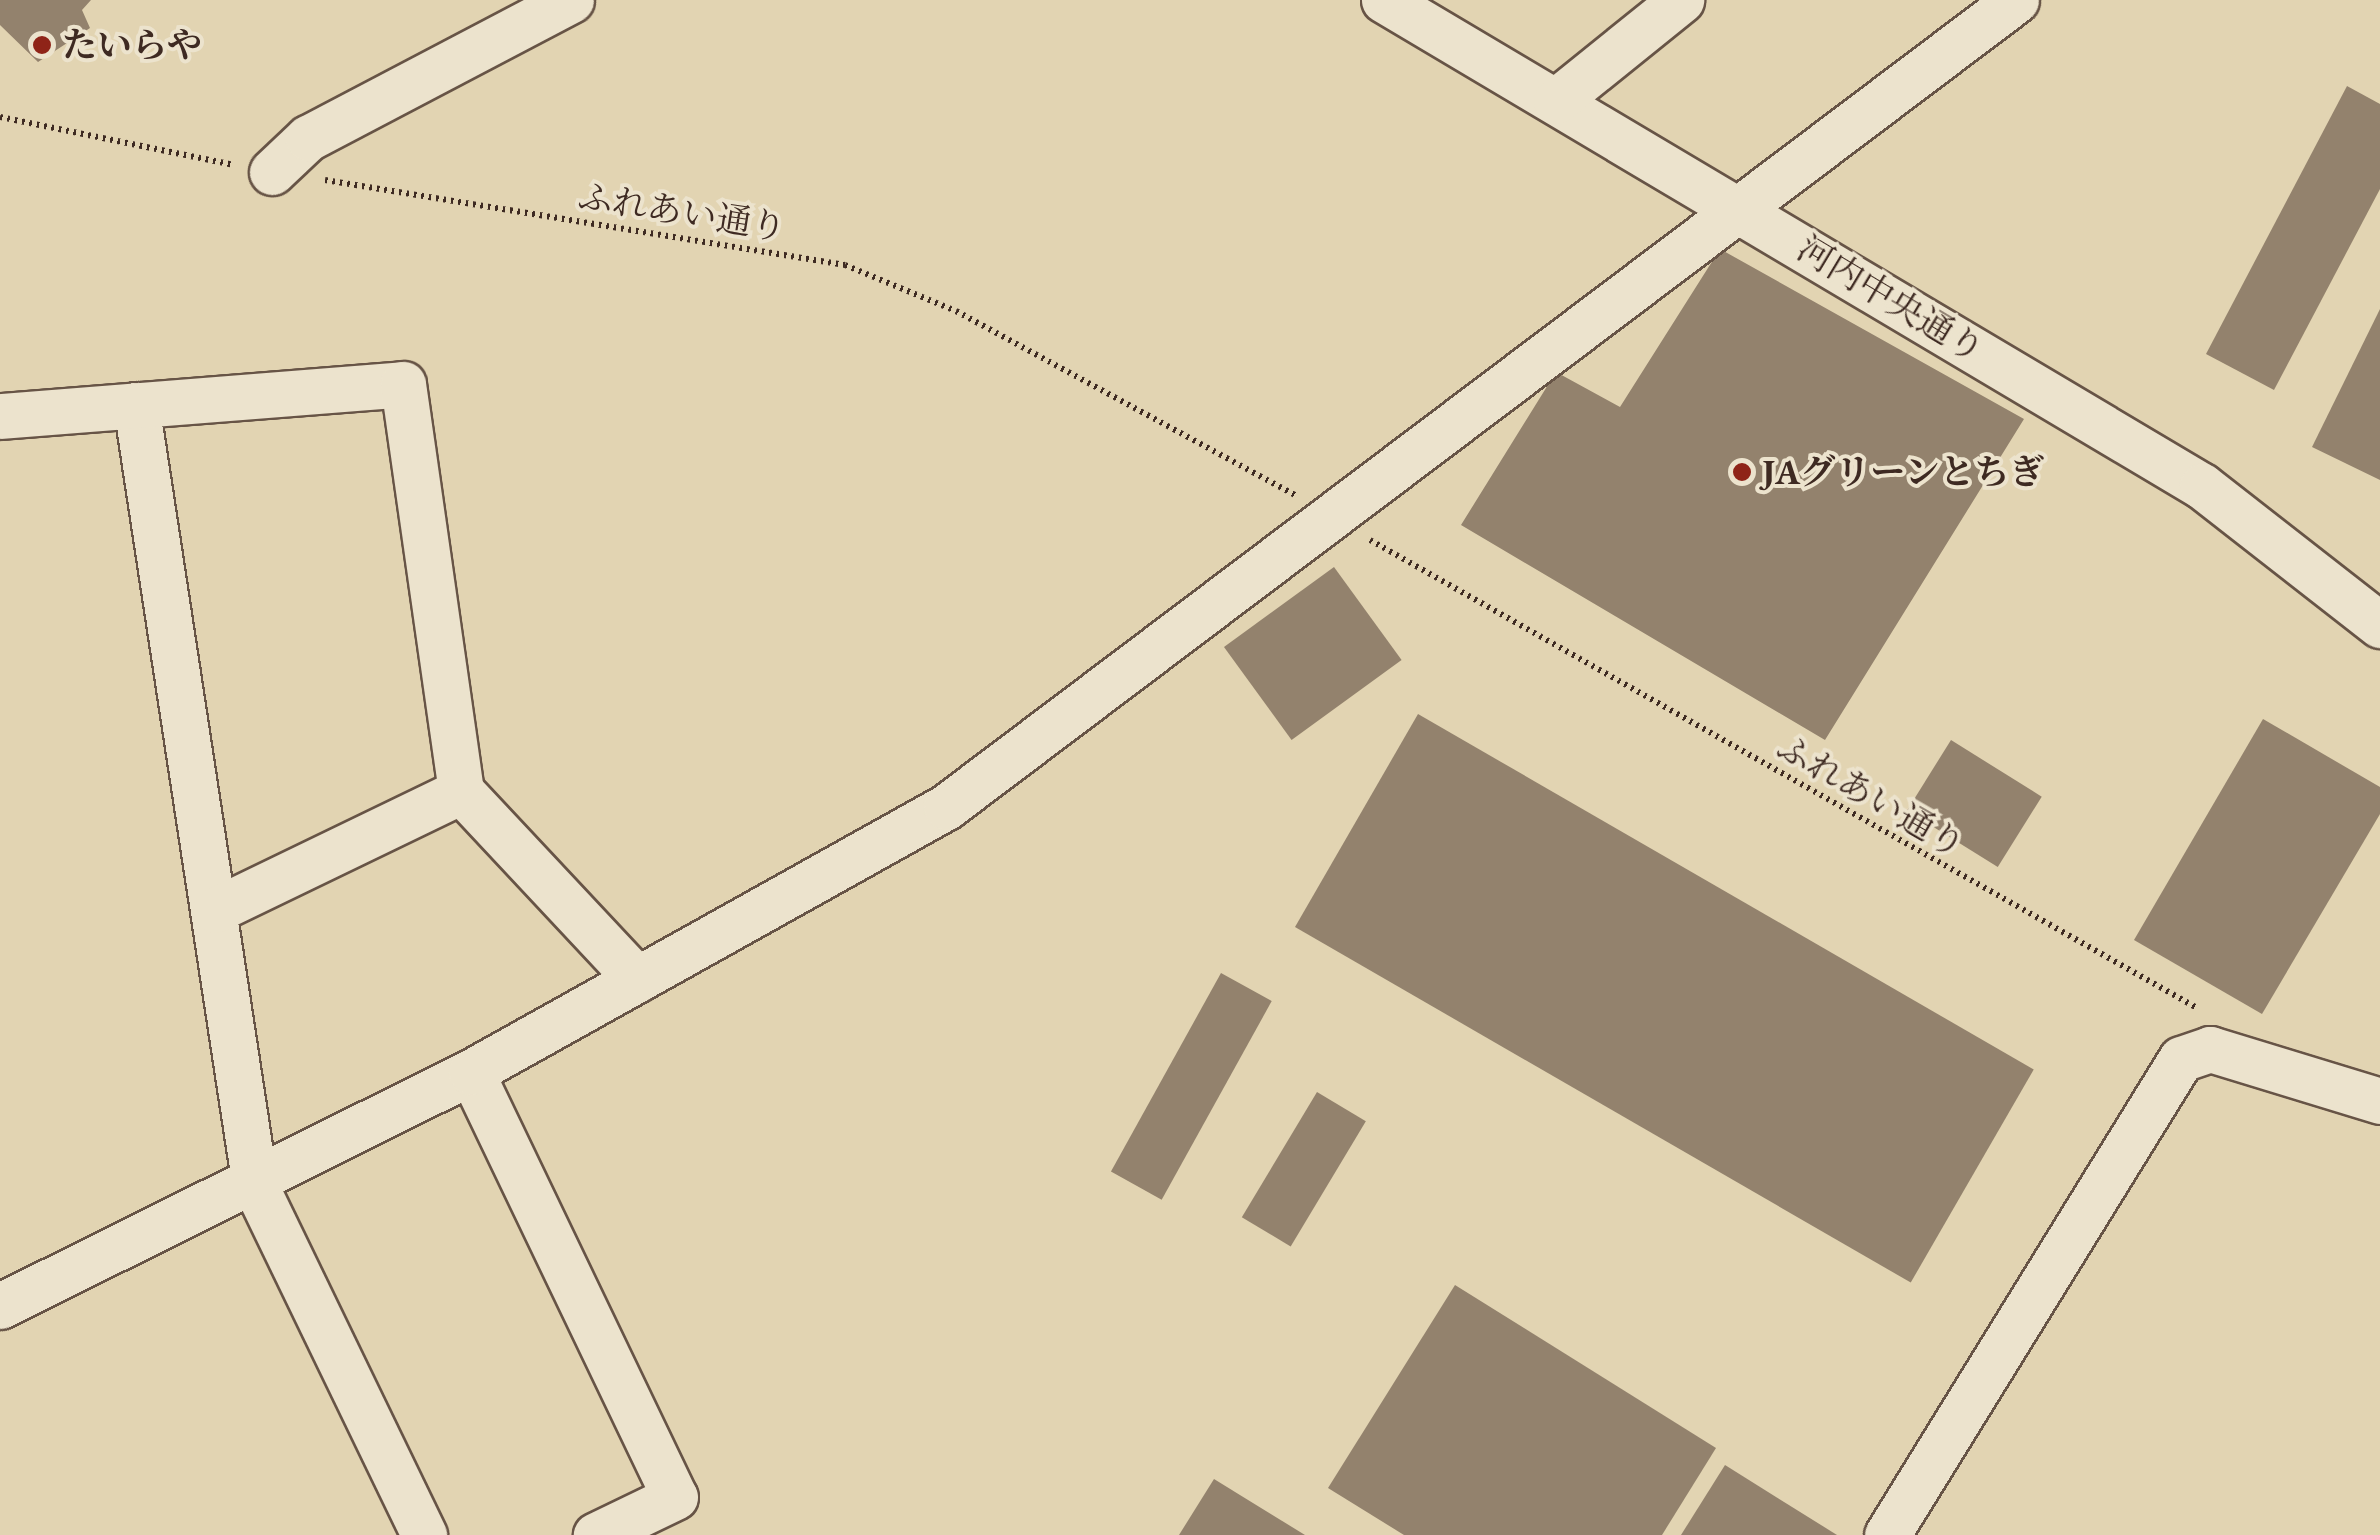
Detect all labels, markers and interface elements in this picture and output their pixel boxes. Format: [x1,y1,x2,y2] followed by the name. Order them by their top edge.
[62,24,202,66] place label: たいらや
[31,34,53,56] marker: たいらや
[575,175,789,249] street label: ふれあい通り
[1790,227,1992,371] street label: 河内中央通り
[1762,451,2045,493] place label: JAグリーンとちぎ
[1731,461,1753,483] marker: JAグリーンとちぎ
[1770,725,1972,867] street label: ふれあい通り

